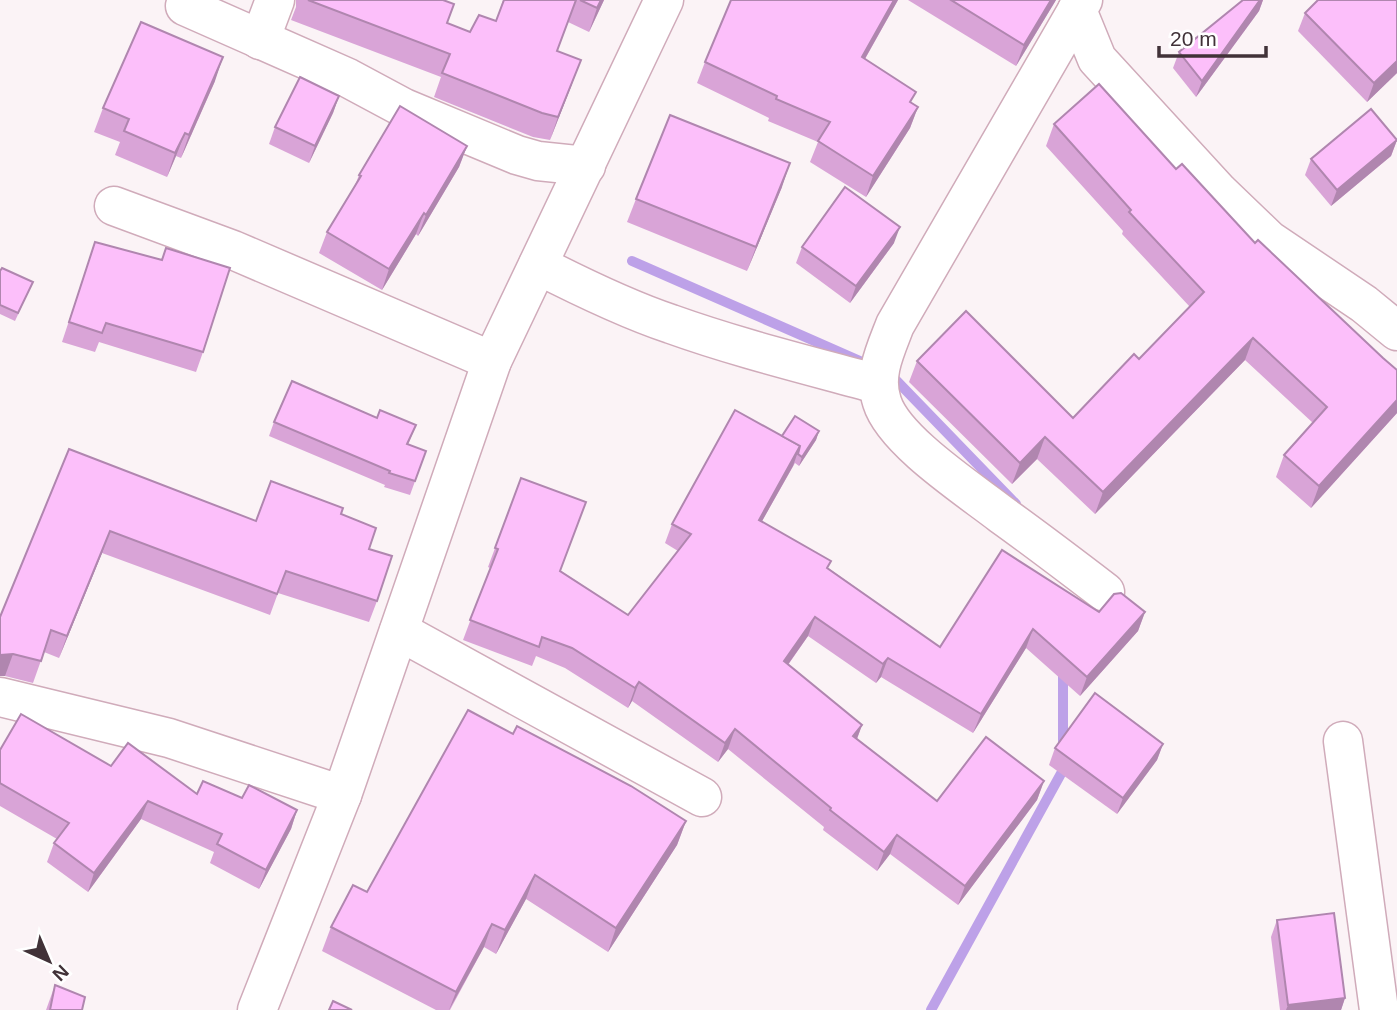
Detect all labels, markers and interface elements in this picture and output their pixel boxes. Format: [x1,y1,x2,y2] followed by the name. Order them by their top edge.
[1159,14,1266,58] scale bar
[1170,27,1217,50] text: 20 m
[14,926,84,996] north arrow
[48,961,73,985] text: N

